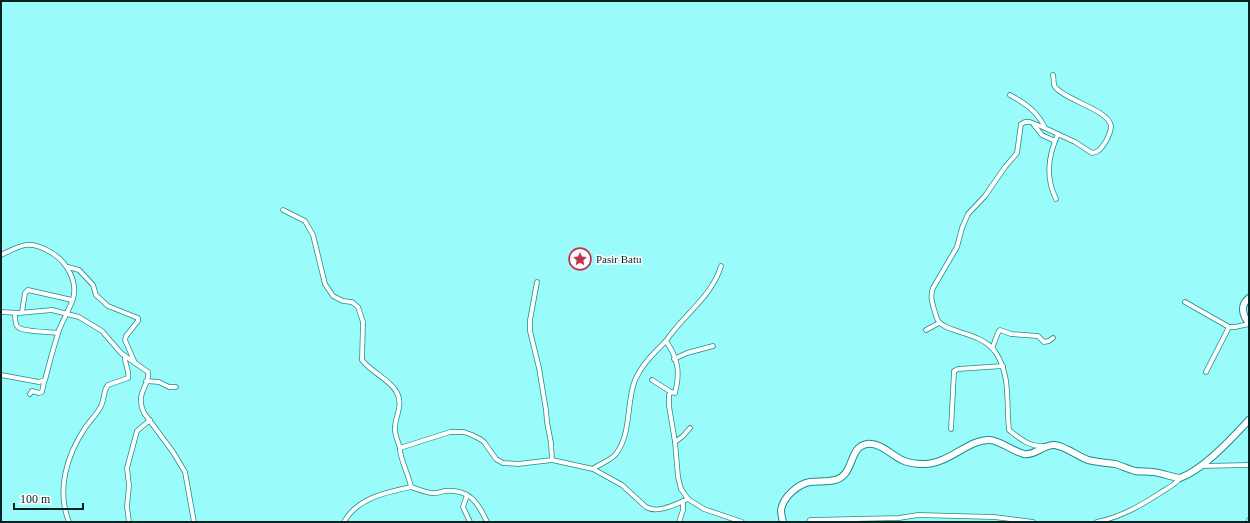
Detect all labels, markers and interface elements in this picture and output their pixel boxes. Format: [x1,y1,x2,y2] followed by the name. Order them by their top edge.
[567,246,593,272] place icon: Pasir Batu
[596,253,642,265] place label: Pasir Batu
[14,485,83,511] scale bar
[20,492,51,506] text: 100 m

